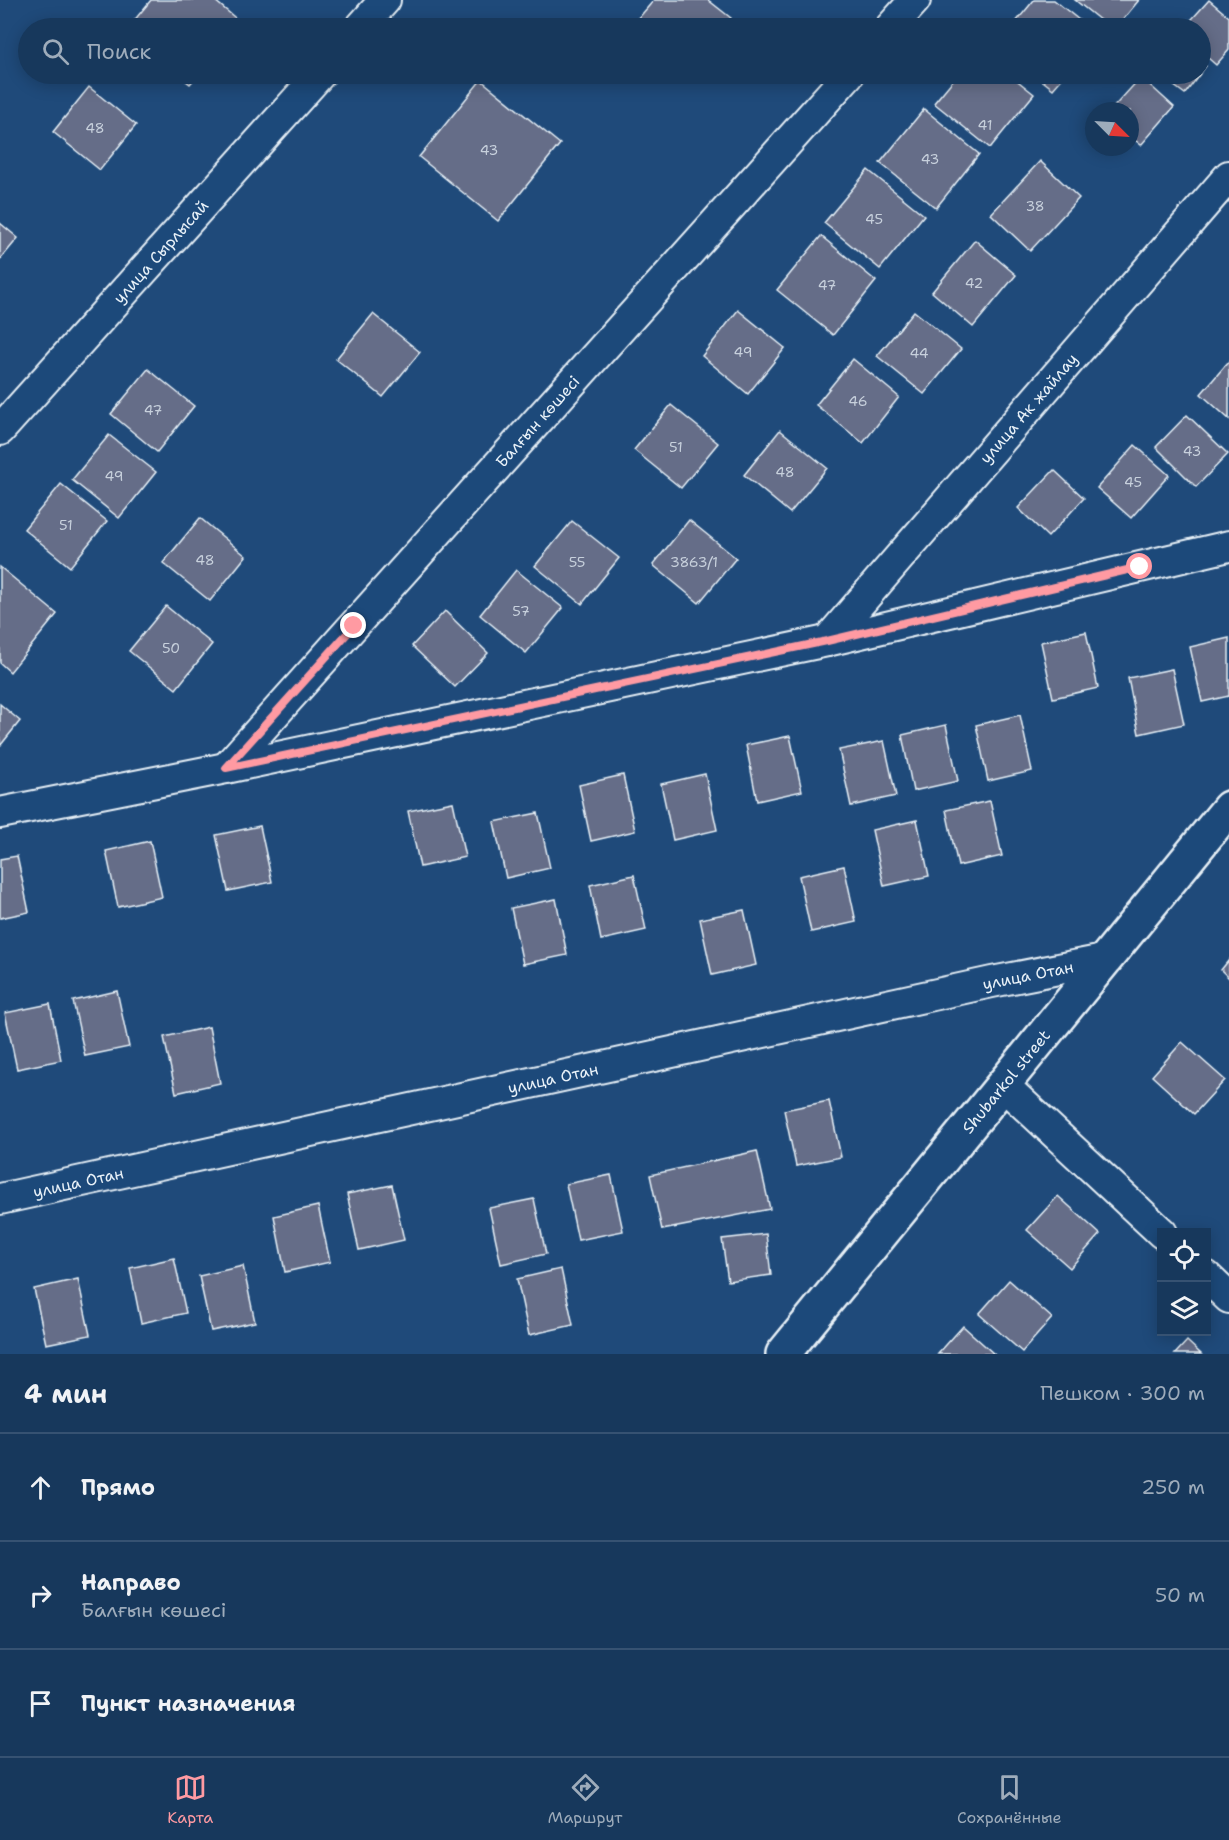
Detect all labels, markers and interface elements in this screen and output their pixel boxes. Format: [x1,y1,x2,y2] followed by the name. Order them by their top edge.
[18,18,1211,84] search box
[39,35,72,68] icon: search
[87,37,151,66] text: Поиск
[1085,102,1139,156] north arrow
[978,116,992,134] house number: 41
[85,119,105,137] house number: 48
[480,141,498,159] house number: 43
[921,150,939,168] house number: 43
[109,196,213,308] street label: улица Сырлысай
[1025,197,1045,215] house number: 38
[865,210,883,228] house number: 45
[965,274,983,292] house number: 42
[818,276,836,294] house number: 47
[734,343,753,361] house number: 49
[909,344,929,362] house number: 44
[975,349,1082,468] street label: улица Ак жайлау
[491,371,584,472] street label: Балғын көшесі
[848,392,868,410] house number: 46
[144,401,162,419] house number: 47
[669,438,683,456] house number: 51
[1183,442,1201,460] house number: 43
[775,463,795,481] house number: 48
[105,467,124,485] house number: 49
[1124,473,1142,491] house number: 45
[59,516,73,534] house number: 51
[195,551,215,569] house number: 48
[569,553,585,571] house number: 55
[670,553,718,571] house number: 3863/1
[1126,553,1152,579] route start
[512,602,530,620] house number: 57
[340,612,366,638] route end
[162,639,180,657] house number: 50
[981,956,1075,995] street label: улица Отан
[957,1025,1055,1138] street label: Shubarkol street
[506,1058,600,1099] street label: улица Отан
[31,1162,126,1202] street label: улица Отан
[1157,1228,1211,1336] map controls
[1157,1228,1211,1282] button: locate
[1157,1282,1211,1336] button: layers
[24,1376,107,1411] text: 4 мин
[1040,1380,1205,1406] text: Пешком · 300 m
[24,1471,57,1504] icon: ahead
[81,1473,155,1502] text: Прямо
[1141,1474,1205,1500] text: 250 m
[81,1568,181,1597] text: Направо
[24,1579,57,1612] icon: right
[1155,1582,1205,1608] text: 50 m
[81,1597,226,1623] text: Балғын көшесі
[24,1687,57,1720] icon: arrive
[81,1689,295,1718] text: Пункт назначения
[167,1771,213,1828] tab: Карта
[548,1771,622,1828] tab: Маршрут
[957,1771,1062,1828] tab: Сохранённые

